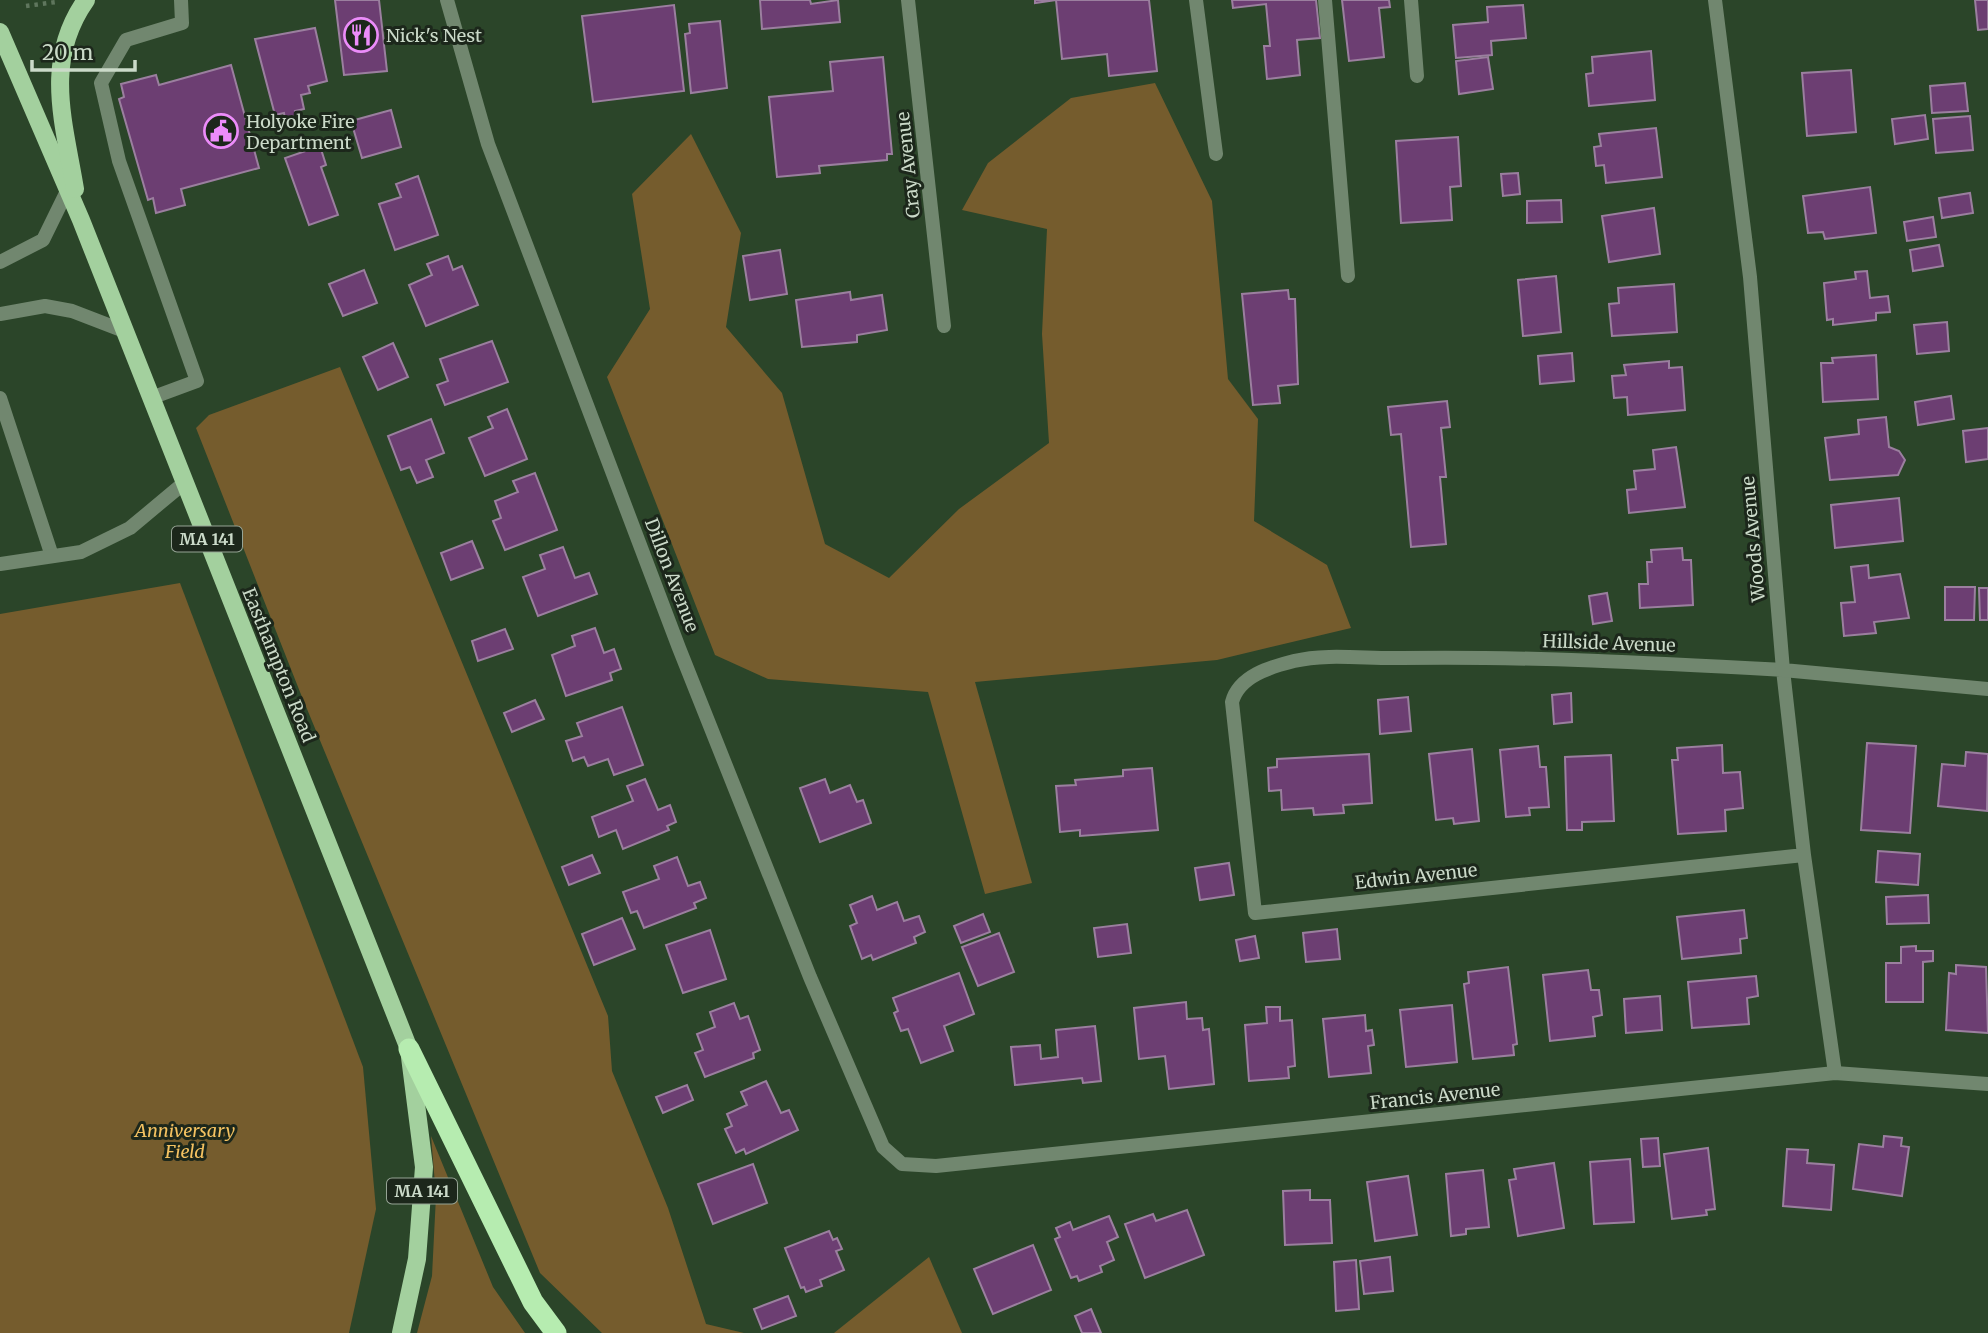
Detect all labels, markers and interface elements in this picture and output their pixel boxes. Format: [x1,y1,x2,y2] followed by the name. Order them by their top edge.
[342,16,380,54] restaurant icon: Nick's Nest
[386,24,482,47] place label: Nick's Nest
[32,28,135,72] scale bar
[42,39,94,66] text: 20 m
[246,110,355,154] place label: Holyoke Fire Department
[891,111,925,219] street label: Cray Avenue
[202,112,240,150] public building icon: Holyoke Fire Department
[1736,475,1770,604] street label: Woods Avenue
[640,515,704,635] street label: Dillon Avenue
[172,526,242,552] road number: MA 141
[237,584,321,746] street label: Easthampton Road
[1542,629,1676,657] street label: Hillside Avenue
[1354,858,1478,894] street label: Edwin Avenue
[1369,1078,1501,1114] street label: Francis Avenue
[133,1119,235,1163] park label: Anniversary Field
[387,1178,457,1204] road number: MA 141

